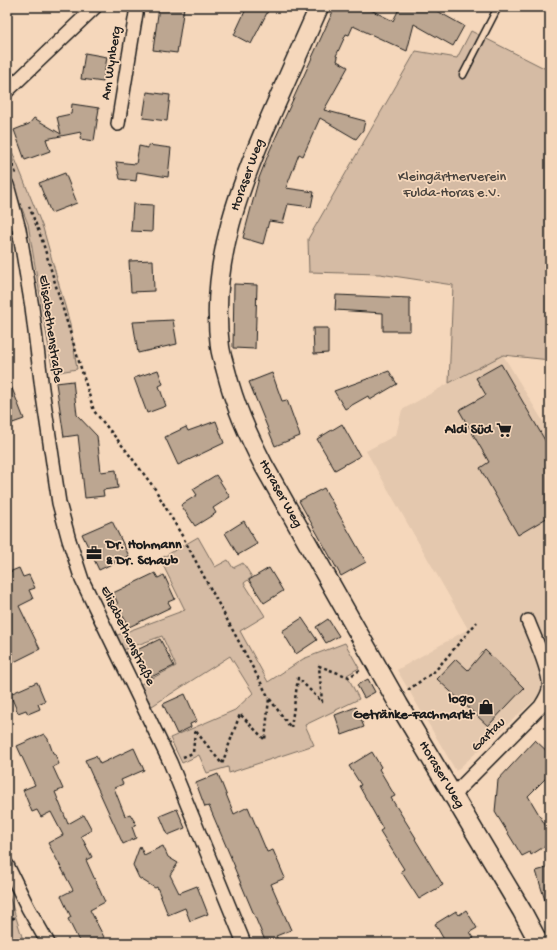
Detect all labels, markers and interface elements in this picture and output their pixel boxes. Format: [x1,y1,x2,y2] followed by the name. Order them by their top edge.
[98,25,126,101] street label: Am Wynberg
[227,136,269,213] street label: Horaser Weg
[398,169,506,202] park label: Kleingärtnerverein Fulda-Horas e.V.
[34,274,66,385] street label: Elisabethenstraße
[495,421,513,439] supermarket icon: Aldi Süd
[444,422,494,439] place label: Aldi Süd
[254,457,306,531] street label: Horaser Weg
[104,537,182,570] place label: Dr. Hohmann & Dr. Schaub
[85,544,103,562] office icon: Dr. Hohmann & Dr. Schaub
[96,583,159,689] street label: Elisabethenstraße
[353,691,475,724] place label: logo Getränke-Fachmarkt
[477,698,495,716] shop icon: logo Getränke-Fachmarkt
[468,714,510,756] street label: Gartau
[414,738,468,812] street label: Horaser Weg

